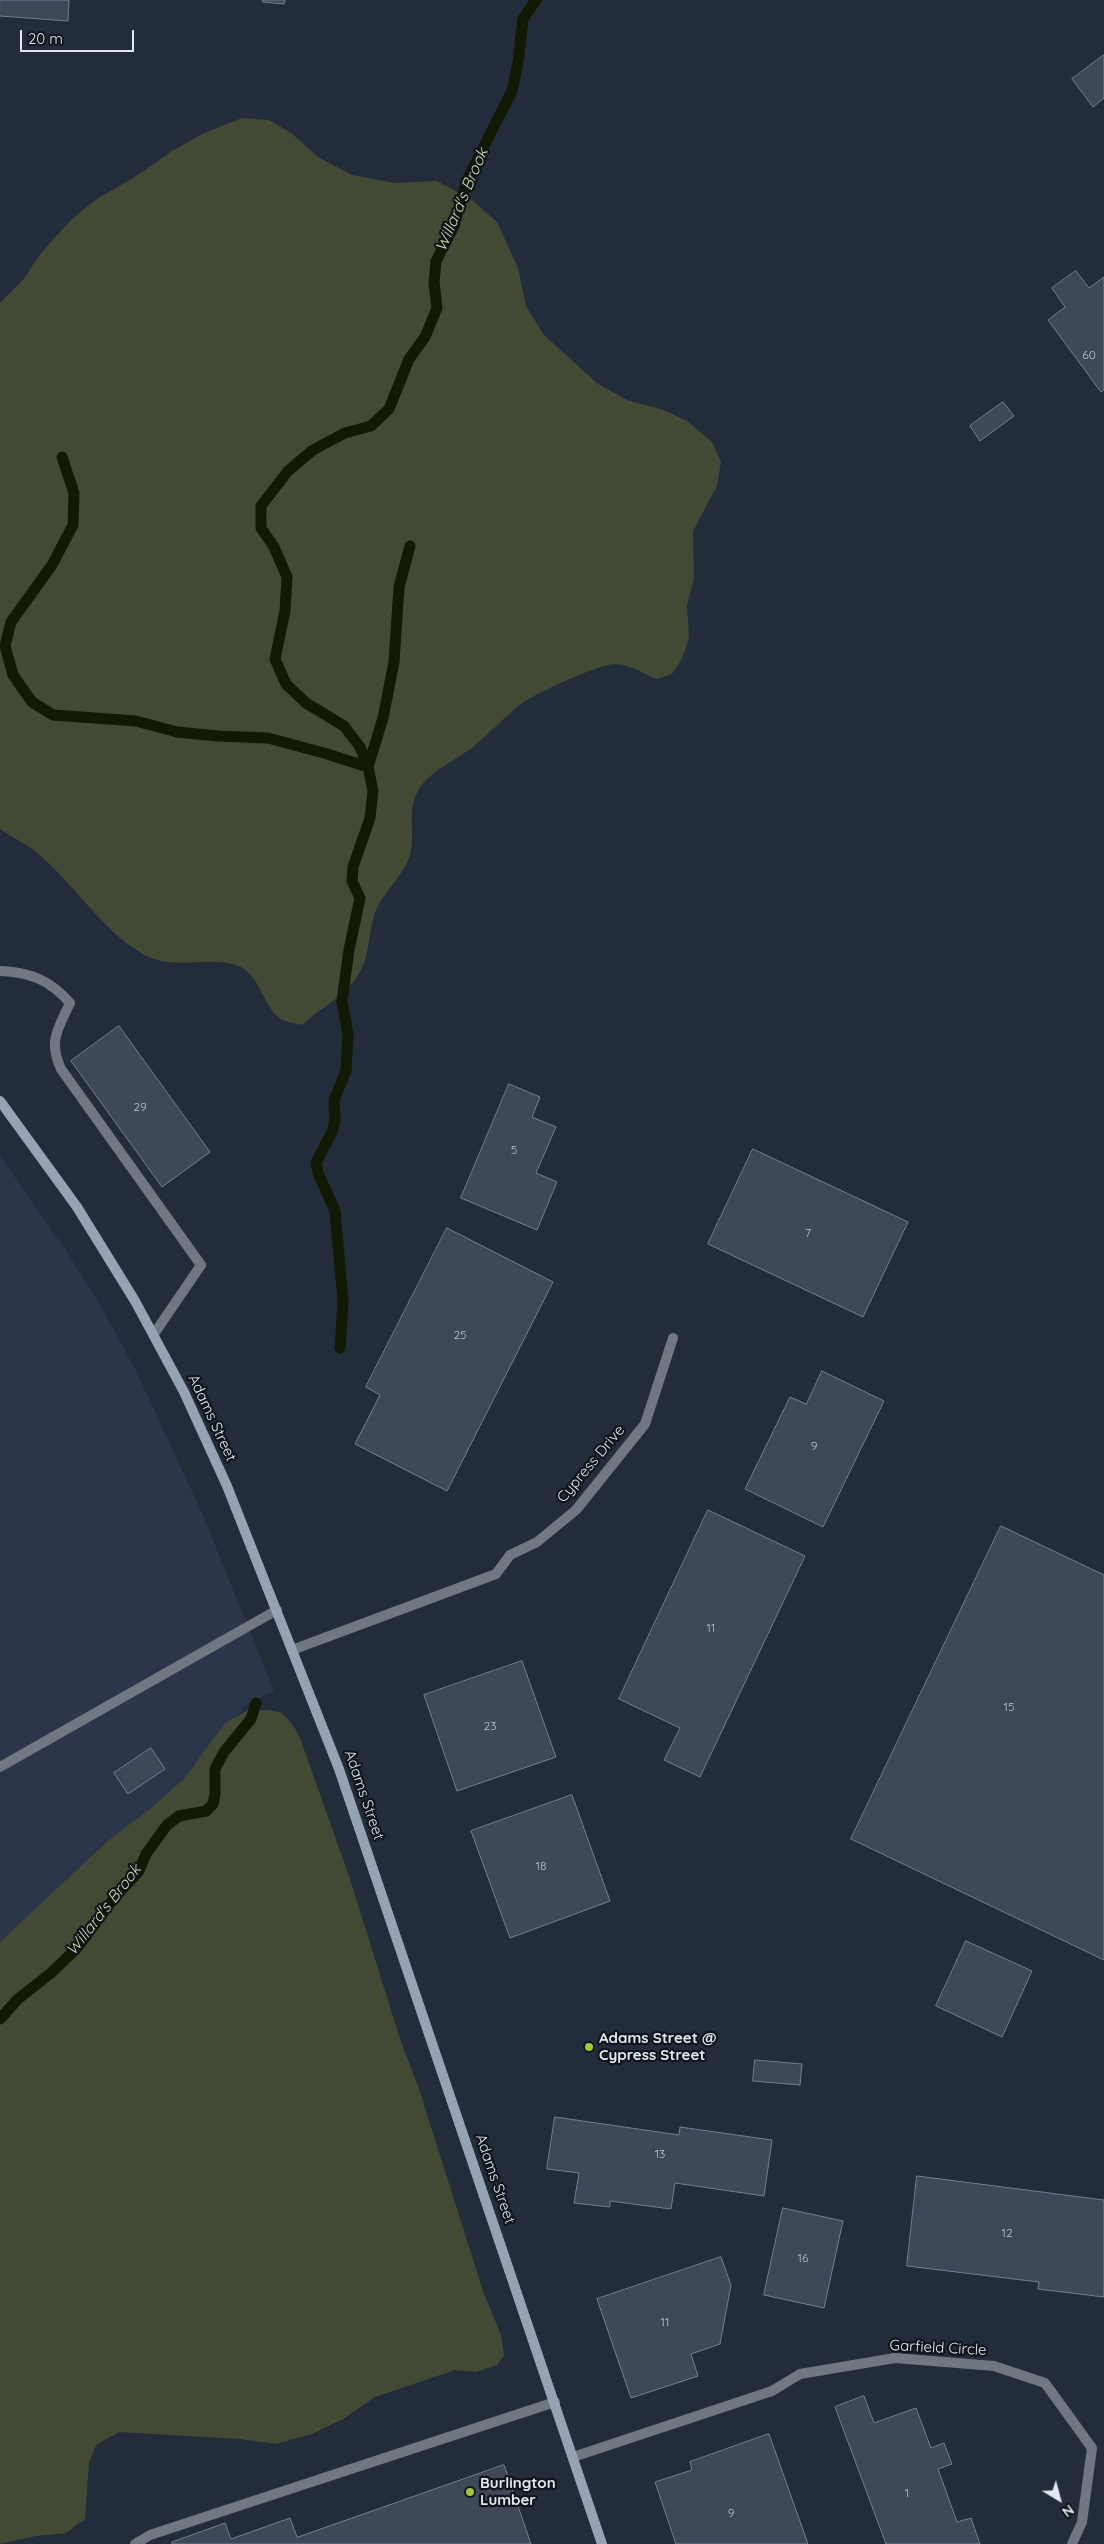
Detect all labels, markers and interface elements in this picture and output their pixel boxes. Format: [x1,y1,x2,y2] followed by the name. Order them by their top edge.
[22,20,136,52] scale bar
[28,29,63,48] text: 20 m
[432,145,492,255] water label: Willard's Brook
[1082,348,1096,362] house number: 60
[133,1100,147,1114] house number: 29
[511,1143,517,1157] house number: 5
[805,1226,811,1240] house number: 7
[453,1328,467,1342] house number: 25
[184,1372,240,1464] street label: Adams Street
[553,1422,629,1506] street label: Cypress Drive
[811,1439,817,1453] house number: 9
[707,1621,715,1635] house number: 11
[1004,1700,1014,1714] house number: 15
[484,1719,496,1733] house number: 23
[340,1748,388,1842] street label: Adams Street
[536,1859,546,1873] house number: 18
[62,1861,146,1959] water label: Willard's Brook
[599,2029,716,2064] place label: Adams Street @ Cypress Street
[583,2041,595,2053] marker: Adams Street @ Cypress Street
[471,2132,519,2226] street label: Adams Street
[655,2147,665,2161] house number: 13
[1001,2226,1013,2240] house number: 12
[798,2251,808,2265] house number: 16
[661,2315,669,2329] house number: 11
[889,2336,987,2360] street label: Garfield Circle
[480,2474,556,2509] place label: Burlington Lumber
[1034,2474,1084,2524] north arrow
[464,2486,476,2498] marker: Burlington Lumber
[905,2486,909,2500] house number: 1
[1059,2501,1078,2521] text: N
[728,2506,734,2520] house number: 9

